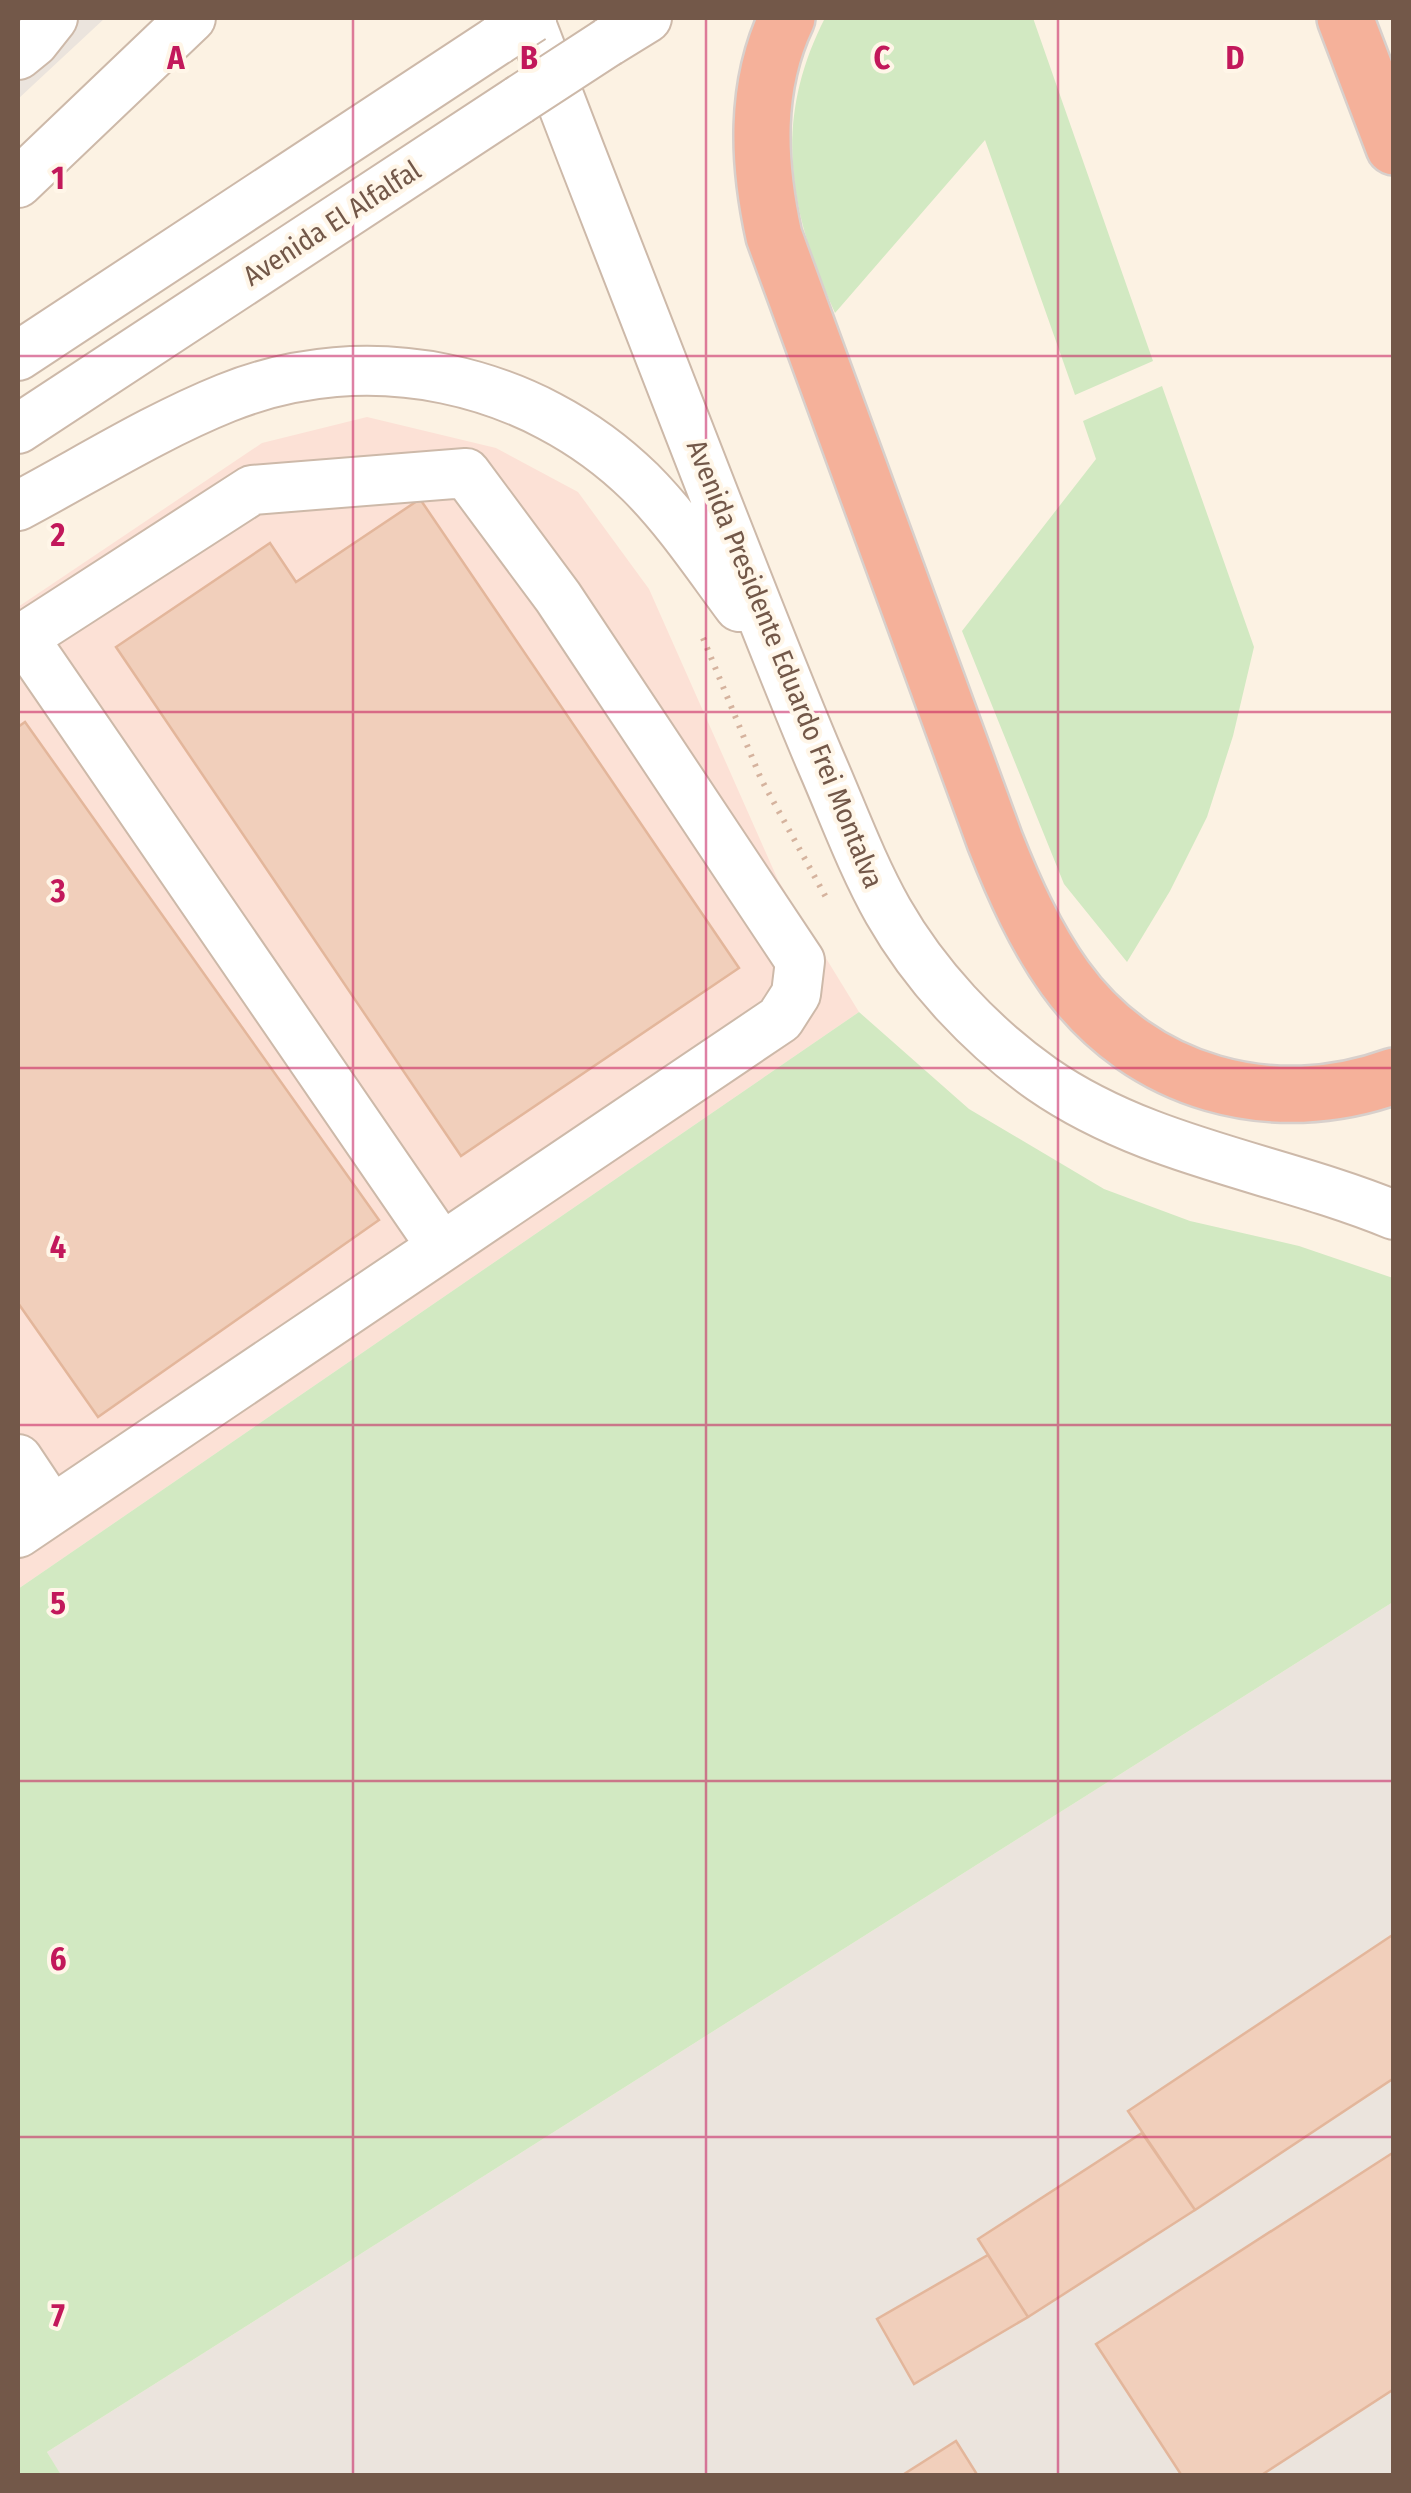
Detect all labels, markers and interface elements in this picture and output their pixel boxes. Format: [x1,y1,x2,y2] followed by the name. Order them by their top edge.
[166,39,185,77] text: A
[520,39,538,77] text: B
[874,39,891,77] text: C
[1225,39,1245,77] text: D
[237,153,427,293] street label: Avenida El Alfalfal
[51,159,65,197] text: 1
[680,435,890,893] street label: Avenida Presidente Eduardo Frei Montalva
[50,516,66,554] text: 2
[49,872,66,910] text: 3
[50,1228,66,1266] text: 4
[50,1584,66,1622] text: 5
[50,1940,66,1978] text: 6
[51,2296,65,2334] text: 7

